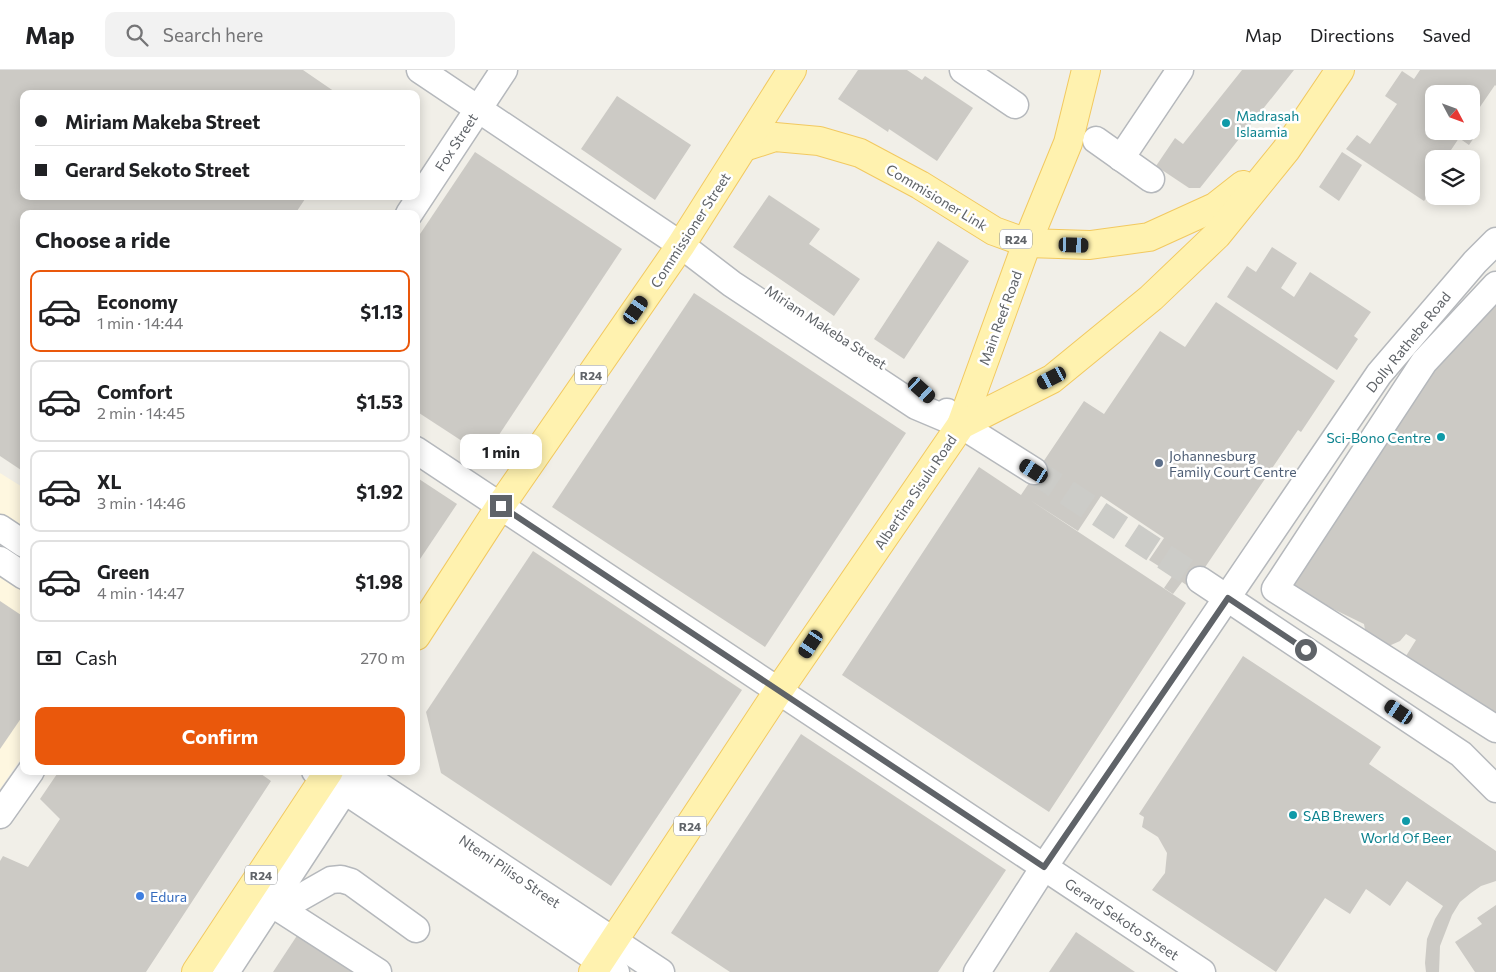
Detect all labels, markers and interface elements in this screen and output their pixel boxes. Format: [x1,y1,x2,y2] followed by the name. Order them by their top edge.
[105,12,455,57] search box
[25,20,75,49] text: Map
[123,21,151,49] icon: search
[163,23,263,46] text: Search here
[1245,24,1282,46] text: Map
[1310,24,1394,46] text: Directions
[1422,24,1471,46] text: Saved
[1425,85,1480,140] north arrow
[1425,85,1480,205] map controls
[1236,107,1299,140] place label: Madrasah Islaamia
[65,110,260,133] text: Miriam Makeba Street
[431,110,481,174] street label: Fox Street
[1220,117,1232,129] marker: Madrasah Islaamia
[1425,150,1480,205] button: layers
[65,158,250,181] text: Gerard Sekoto Street
[883,160,991,234] street label: Commisioner Link
[646,169,734,291] street label: Commissioner Street
[35,226,170,253] text: Choose a ride
[1000,230,1032,248] road number: R24
[1058,237,1089,253] car
[975,268,1025,368] street label: Main Reef Road
[762,281,890,373] street label: Miriam Makeba Street
[1362,288,1454,396] street label: Dolly Rathebe Road
[37,289,82,334] icon: car
[97,290,178,313] text: Economy
[621,293,650,327] car
[360,300,403,323] text: $1.13
[97,313,183,332] text: 1 min · 14:44
[1035,365,1068,391] car
[575,366,607,384] road number: R24
[905,374,938,406] car
[37,379,82,424] icon: car
[97,380,173,403] text: Comfort
[356,390,403,413] text: $1.53
[97,403,185,422] text: 2 min · 14:45
[1326,429,1431,446] place label: Sci-Bono Centre
[870,431,960,553] street label: Albertina Sisulu Road
[1435,431,1447,443] marker: Sci-Bono Centre
[460,434,542,468] callout: 1 min
[482,442,520,461] text: 1 min
[1169,447,1297,480] place label: Johannesburg Family Court Centre
[1017,457,1050,485] car
[1153,457,1165,469] marker: Johannesburg Family Court Centre
[37,469,82,514] icon: car
[97,470,122,493] text: XL
[356,480,403,503] text: $1.92
[97,493,186,512] text: 3 min · 14:46
[490,495,512,517] route end
[37,559,82,604] icon: car
[97,560,149,583] text: Green
[355,570,403,593] text: $1.98
[97,583,185,602] text: 4 min · 14:47
[796,627,825,661] car
[1295,639,1317,661] route start
[35,644,63,672] icon: cash
[75,646,117,669] text: Cash
[360,648,405,667] text: 270 m
[1382,697,1415,727] car
[35,707,405,765] button: Confirm
[1303,807,1384,824] place label: SAB Brewers
[1287,809,1299,821] marker: SAB Brewers
[1400,815,1412,827] marker: World Of Beer
[674,816,706,836] road number: R24
[1361,829,1452,846] place label: World Of Beer
[456,831,564,911] street label: Ntemi Piliso Street
[245,866,277,884] road number: R24
[1062,875,1182,964] street label: Gerard Sekoto Street
[150,888,187,905] place label: Edura
[134,890,146,902] marker: Edura

